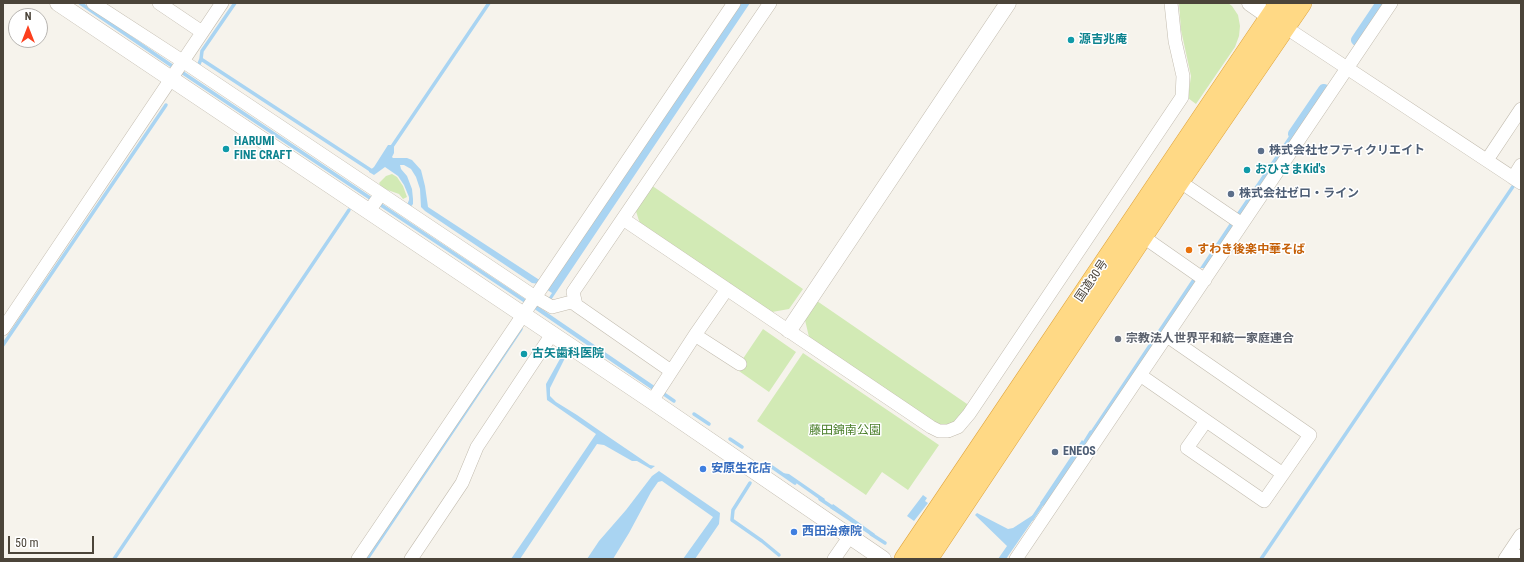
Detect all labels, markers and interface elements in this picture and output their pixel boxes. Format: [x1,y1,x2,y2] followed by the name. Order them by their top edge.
[8,8,48,48] north arrow
[25,10,31,23] text: N
[1079,33,1127,47] place label: 源吉兆庵
[1066,35,1076,45] marker: 源吉兆庵
[234,135,292,163] place label: HARUMI FINE CRAFT
[221,144,231,154] marker: HARUMI FINE CRAFT
[1269,144,1425,158] place label: 株式会社セフティクリエイト
[1256,146,1266,156] marker: 株式会社セフティクリエイト
[1255,163,1325,177] place label: おひさまKid's
[1242,165,1252,175] marker: おひさまKid's
[1239,187,1359,201] place label: 株式会社ゼロ・ライン
[1226,189,1236,199] marker: 株式会社ゼロ・ライン
[1197,243,1305,257] place label: すわき後楽中華そば
[1184,245,1194,255] marker: すわき後楽中華そば
[1073,257,1111,305] street label: 国道30号
[1126,332,1294,346] place label: 宗教法人世界平和統一家庭連合
[1113,334,1123,344] marker: 宗教法人世界平和統一家庭連合
[532,347,604,361] place label: 古矢歯科医院
[519,349,529,359] marker: 古矢歯科医院
[809,424,881,438] park label: 藤田錦南公園
[1063,445,1096,459] place label: ENEOS
[1050,447,1060,457] marker: ENEOS
[711,462,771,476] place label: 安原生花店
[698,464,708,474] marker: 安原生花店
[802,525,862,539] place label: 西田治療院
[789,527,799,537] marker: 西田治療院
[10,528,96,554] scale bar
[15,536,39,550] text: 50 m

